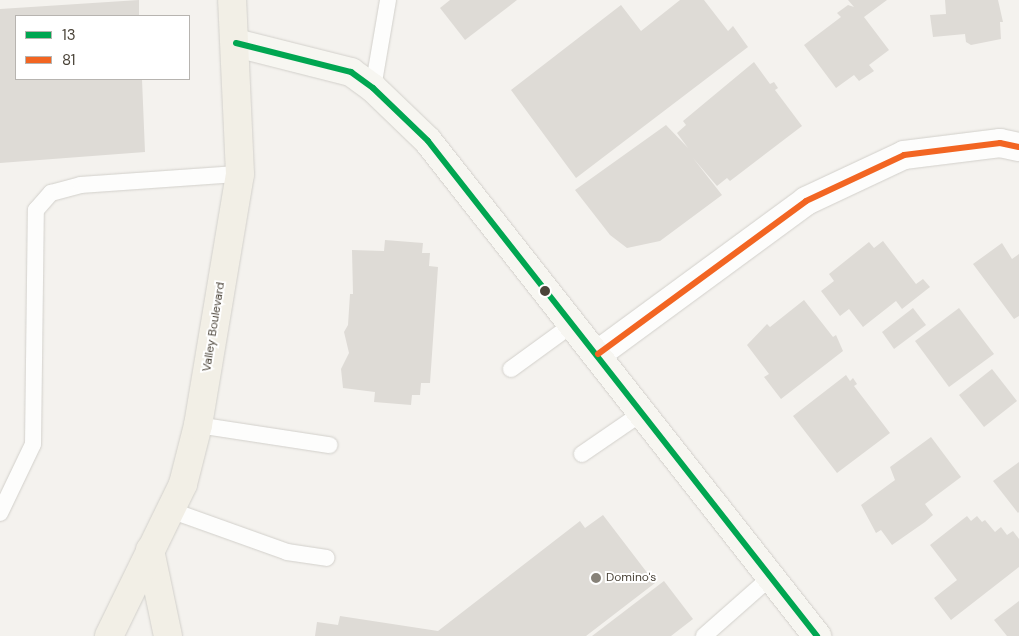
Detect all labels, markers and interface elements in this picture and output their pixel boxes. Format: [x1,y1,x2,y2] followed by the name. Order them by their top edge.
[15,15,190,80] legend
[62,25,76,45] text: 13
[62,50,76,70] text: 81
[200,281,228,373] street label: Valley Boulevard
[540,286,550,296] unlabelled marker
[606,571,656,585] place label: Domino's
[590,572,602,584] marker: Domino's

